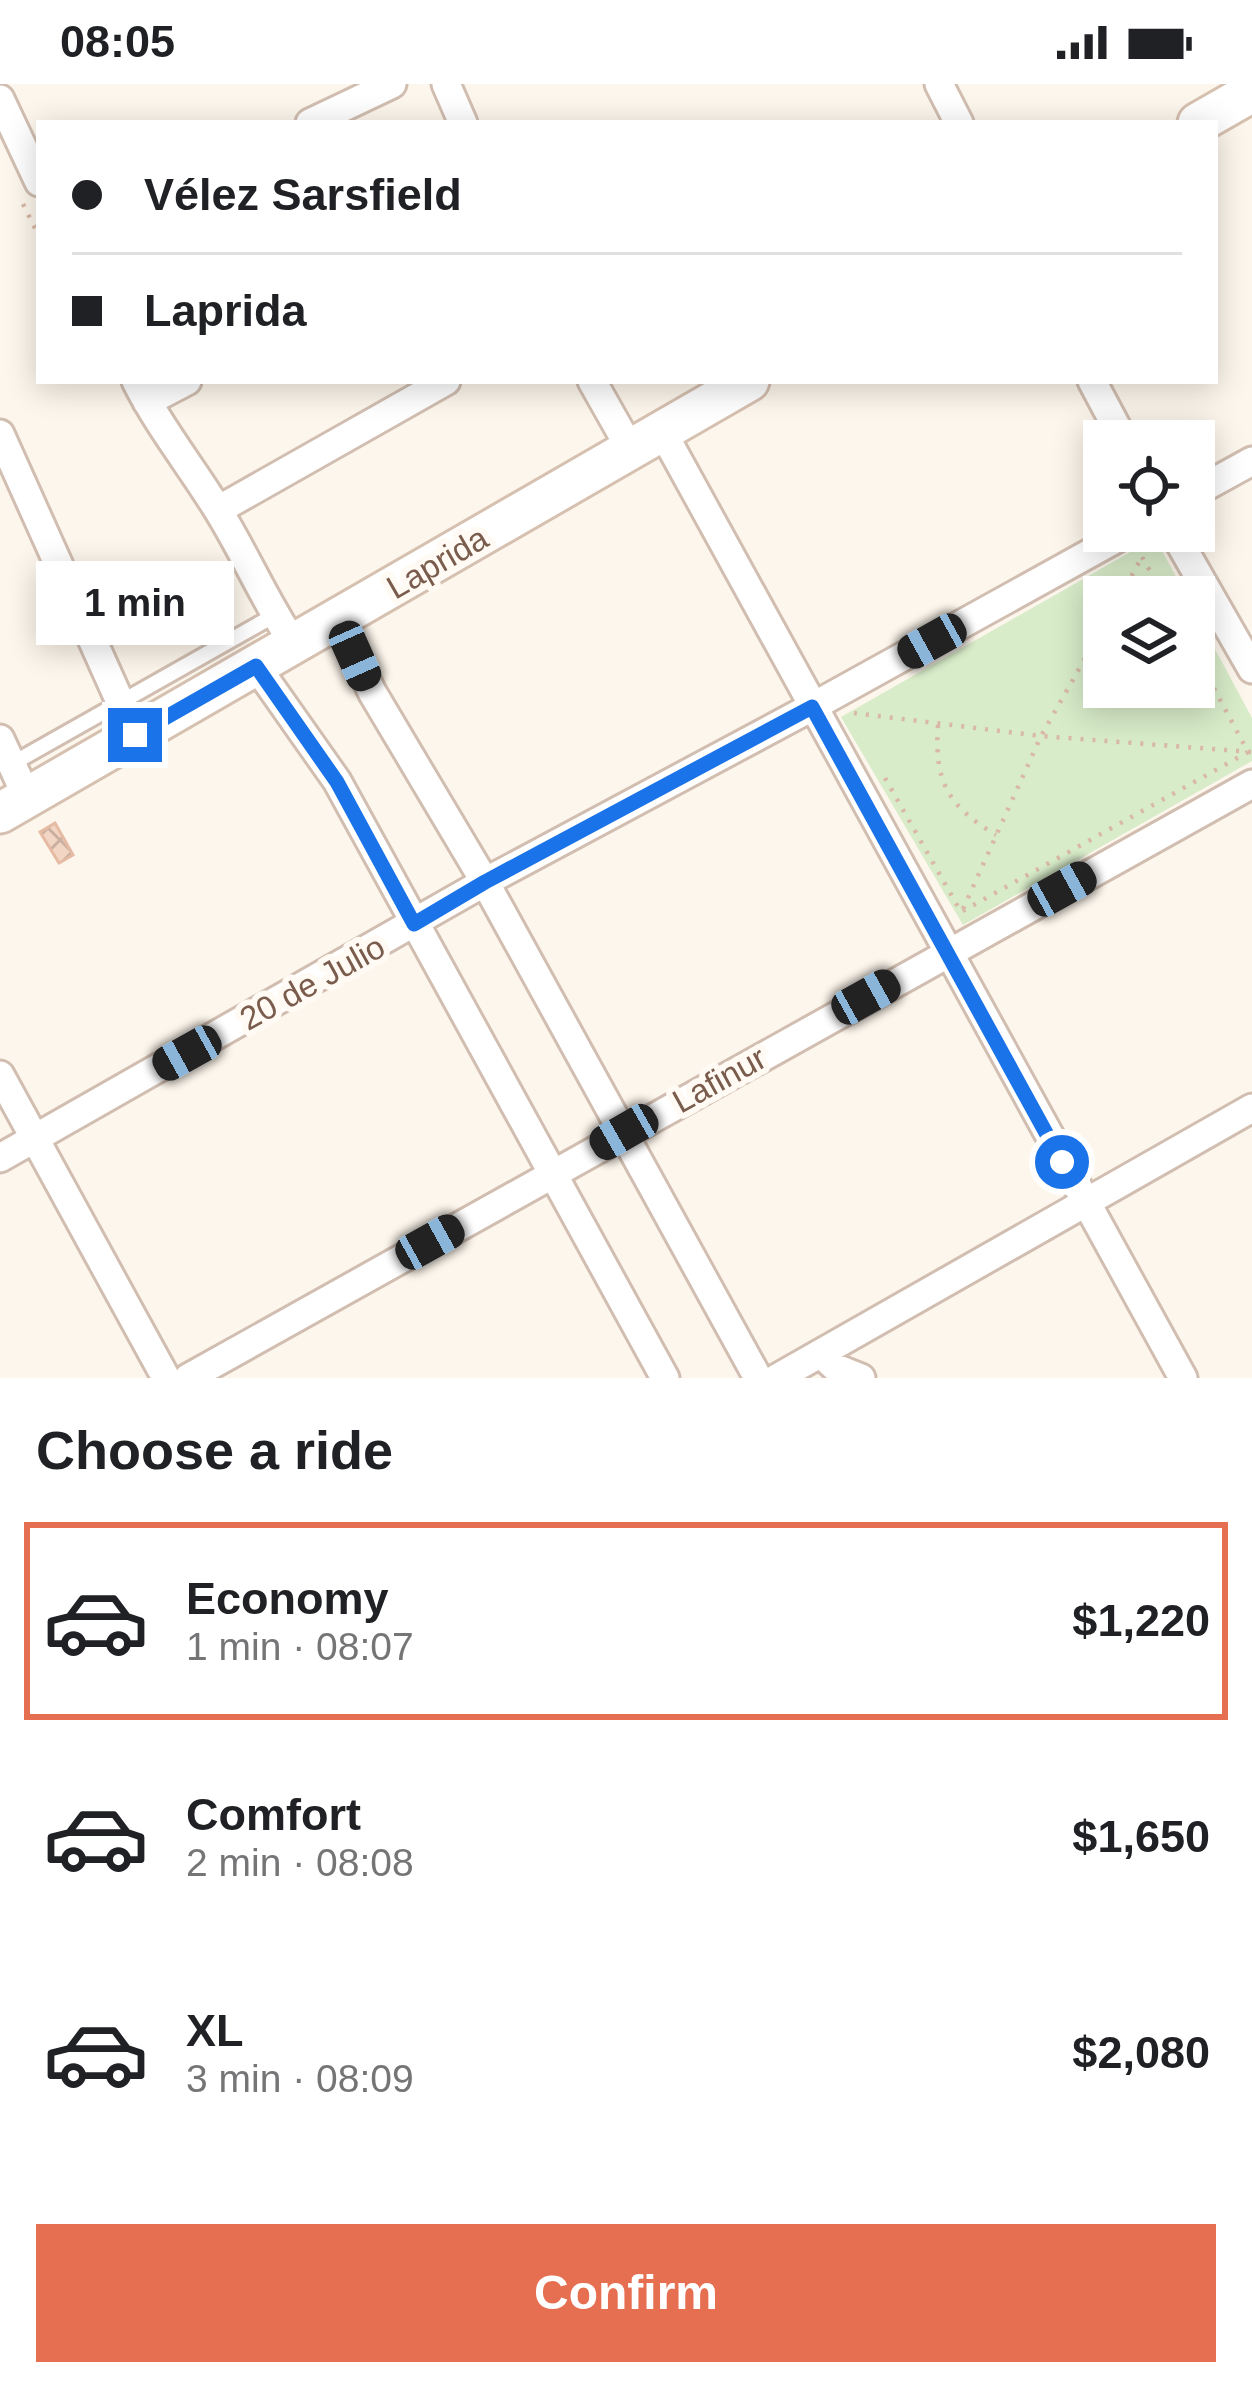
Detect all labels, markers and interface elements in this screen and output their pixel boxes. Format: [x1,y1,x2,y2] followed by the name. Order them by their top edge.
[60,16,175,67] text: 08:05
[144,169,462,220] text: Vélez Sarsfield
[144,285,307,336] text: Laprida
[1083,420,1215,708] map controls
[1083,420,1215,552] button: locate
[380,519,495,606] street label: Laprida
[36,561,234,645] callout: 1 min
[1083,576,1215,708] button: layers
[84,581,186,624] text: 1 min
[892,608,972,674] car
[324,616,386,696] car
[108,708,162,762] route end
[1022,856,1102,922] car
[233,928,391,1037] street label: 20 de Julio
[826,964,906,1030] car
[147,1020,227,1086] car
[666,1039,772,1120] street label: Lafinur
[584,1098,664,1166] car
[1035,1135,1089,1189] route start
[390,1209,470,1275] car
[36,1420,393,1480] text: Choose a ride
[42,1567,150,1675] icon: car
[186,1573,389,1624] text: Economy
[1072,1595,1210,1646] text: $1,220
[186,1625,414,1668] text: 1 min · 08:07
[42,1783,150,1891] icon: car
[186,1789,361,1840] text: Comfort
[1072,1811,1210,1862] text: $1,650
[186,1841,414,1884] text: 2 min · 08:08
[42,1999,150,2107] icon: car
[186,2005,244,2056] text: XL
[1072,2027,1210,2078] text: $2,080
[186,2057,414,2100] text: 3 min · 08:09
[36,2224,1216,2362] button: Confirm

